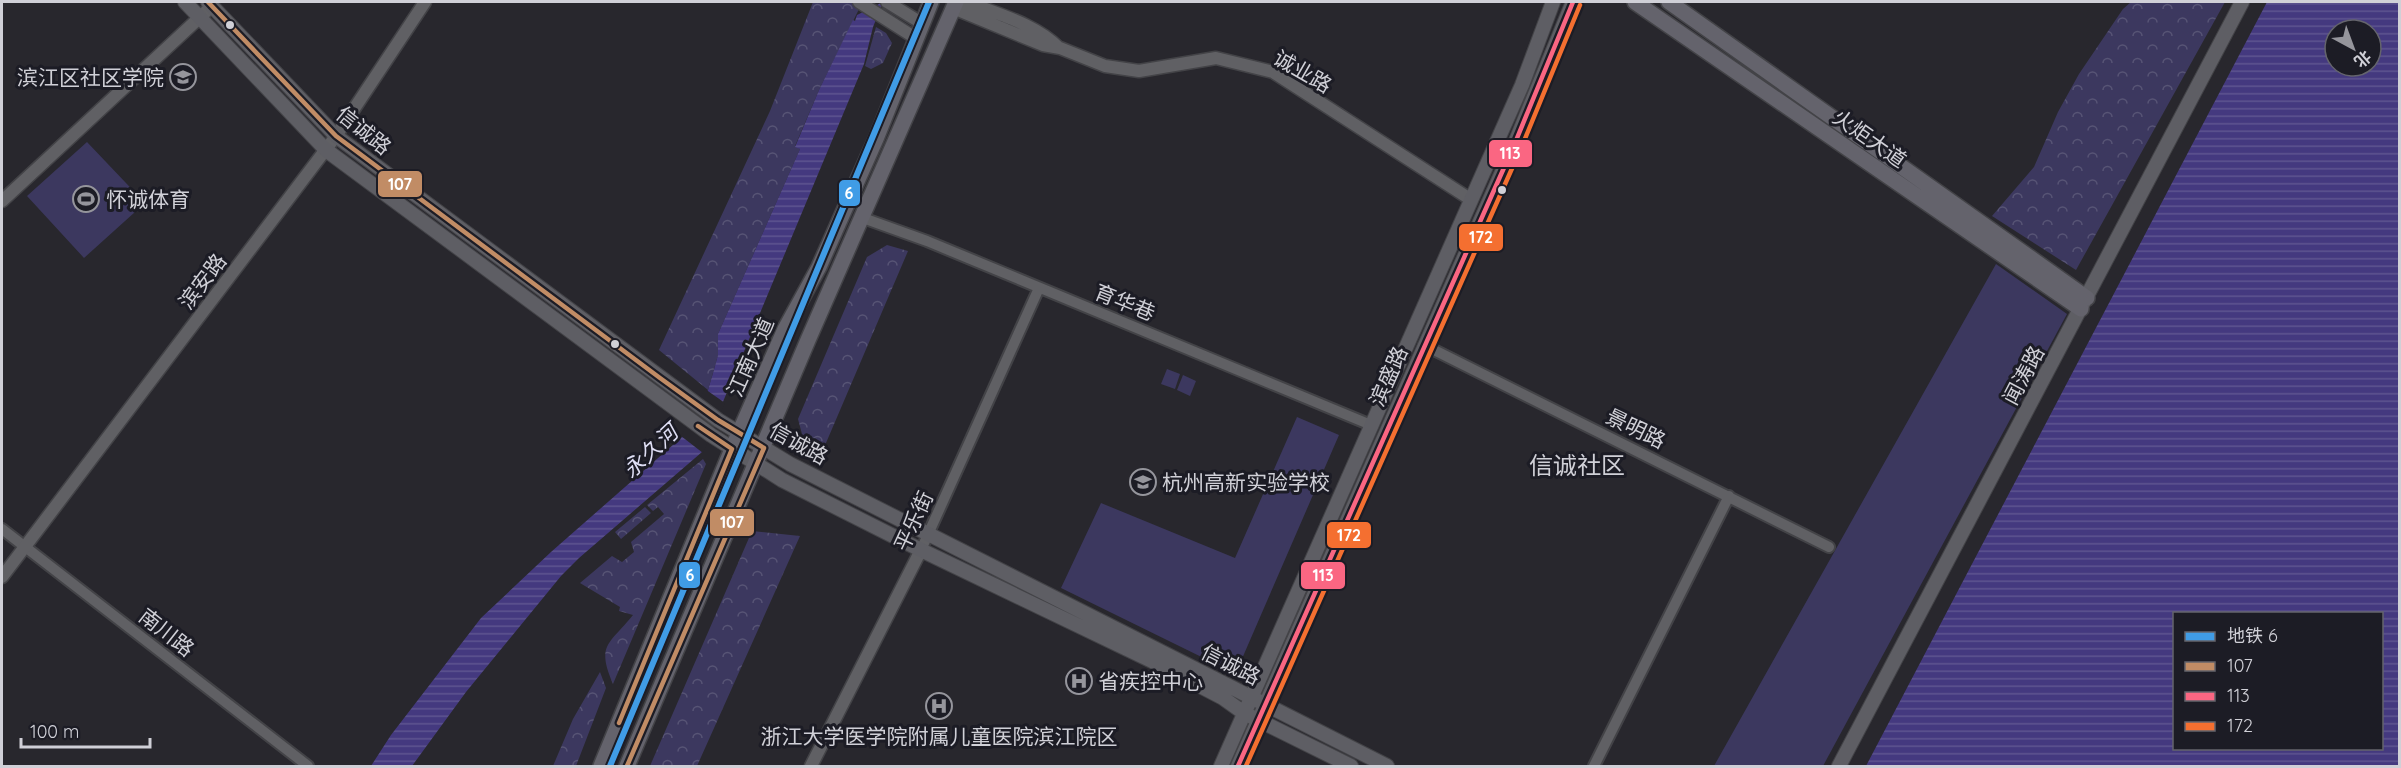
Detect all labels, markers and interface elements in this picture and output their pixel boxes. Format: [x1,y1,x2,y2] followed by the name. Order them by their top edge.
[2323,18,2383,78] north arrow
[224,19,236,31] unlabelled marker
[1269,44,1337,98] street label: 诚业路
[2350,47,2375,72] text: 北
[168,62,198,92] school or university icon: 滨江区社区学院
[17,64,164,90] place label: 滨江区社区学院
[331,100,397,160] street label: 信诚路
[1828,103,1912,173] street label: 火炬大道
[1488,139,1533,168] line badge: 113
[1499,143,1521,163] text: 113
[377,170,423,198] line badge: 107
[388,174,412,194] text: 107
[838,179,861,207] line badge: 6
[845,183,854,203] text: 6
[71,184,101,214] sports icon: 怀诚体育
[1496,184,1508,196] unlabelled marker
[106,186,190,212] place label: 怀诚体育
[1458,223,1504,252] line badge: 172
[1469,227,1493,247] text: 172
[173,248,231,314] street label: 滨安路
[1091,278,1159,326] street label: 育华巷
[721,313,779,401] street label: 江南大道
[609,338,621,350] unlabelled marker
[1997,341,2049,409] street label: 闻涛路
[1363,342,1413,410] street label: 滨盛路
[1602,403,1670,453] street label: 景明路
[616,416,687,484] water label: 永久河
[765,416,833,470] street label: 信诚路
[1529,450,1625,480] district label: 信诚社区
[1128,467,1158,497] school or university icon: 杭州高新实验学校
[1162,469,1330,495] place label: 杭州高新实验学校
[888,487,938,555] street label: 平乐街
[709,508,755,537] line badge: 107
[720,512,744,532] text: 107
[1326,521,1372,549] line badge: 172
[1337,525,1361,545] text: 172
[678,561,701,589] line badge: 6
[1300,561,1346,590] line badge: 113
[686,565,695,585] text: 6
[1312,565,1334,585] text: 113
[134,602,200,662] street label: 南川路
[2173,612,2383,750] legend
[2227,624,2278,647] text: 地铁 6
[1197,638,1265,690] street label: 信诚路
[2227,654,2253,677] text: 107
[1064,666,1094,696] hospital icon: 省疾控中心
[1098,668,1203,694] place label: 省疾控中心
[2227,684,2250,707] text: 113
[924,691,954,721] hospital icon: 浙江大学医学院附属儿童医院滨江院区
[21,711,150,749] scale bar
[2227,714,2253,737] text: 172
[30,720,79,743] text: 100 m
[761,723,1118,749] place label: 浙江大学医学院附属儿童医院滨江院区

